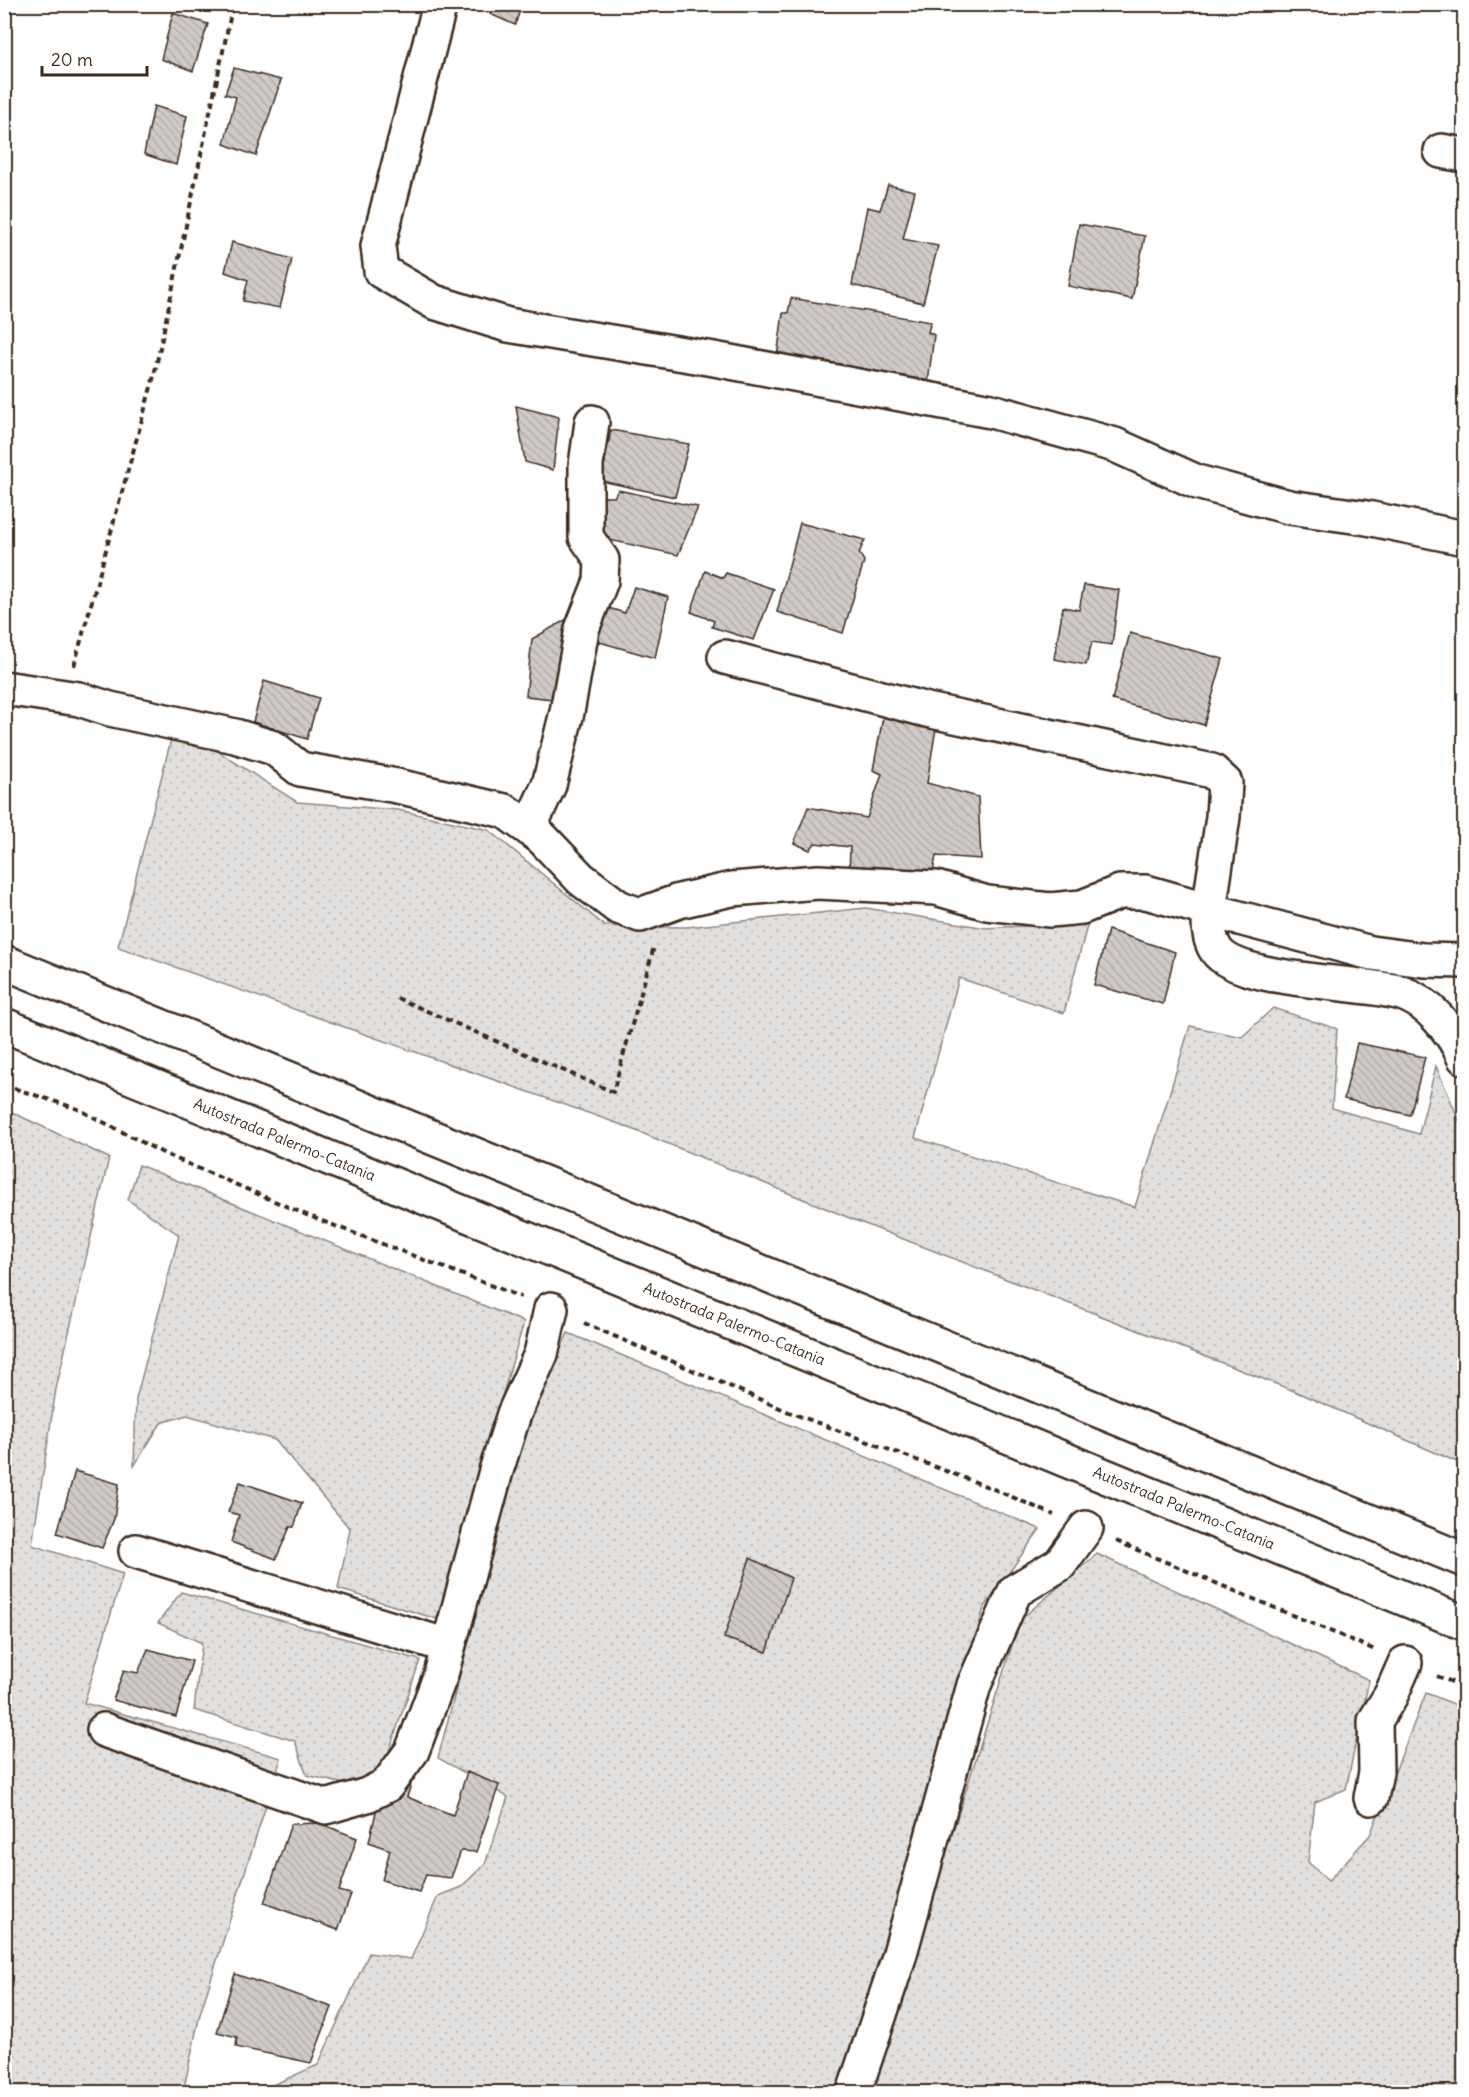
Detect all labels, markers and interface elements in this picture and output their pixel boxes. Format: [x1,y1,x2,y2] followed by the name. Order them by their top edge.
[42,39,147,77] scale bar
[51,48,93,71] text: 20 m
[191,1094,379,1185] street label: Autostrada Palermo-Catania
[641,1278,828,1369] street label: Autostrada Palermo-Catania
[1090,1462,1278,1554] street label: Autostrada Palermo-Catania

